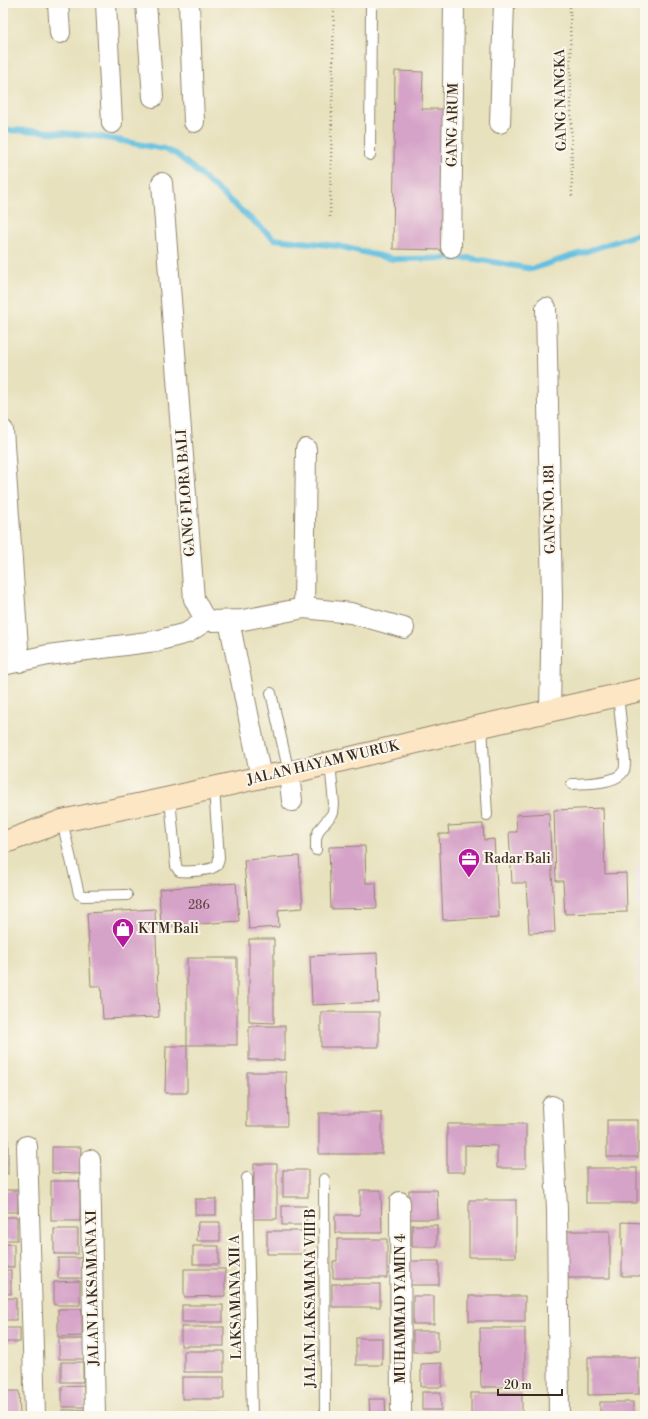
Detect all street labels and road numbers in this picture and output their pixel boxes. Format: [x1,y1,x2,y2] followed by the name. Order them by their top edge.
[551,48,571,151] street label: GANG NANGKA
[443,82,463,167] street label: GANG ARUM
[173,428,199,557] street label: GANG FLORA BALI
[540,464,560,554] street label: GANG NO. 181
[244,737,402,789] street label: JALAN HAYAM WURUK
[302,1208,320,1389] street label: JALAN LAKSAMANA VIII B
[83,1209,103,1367] street label: JALAN LAKSAMANA XI
[226,1234,246,1360] street label: LAKSAMANA XII A
[392,1234,410,1384] street label: MUHAMMAD YAMIN 4

